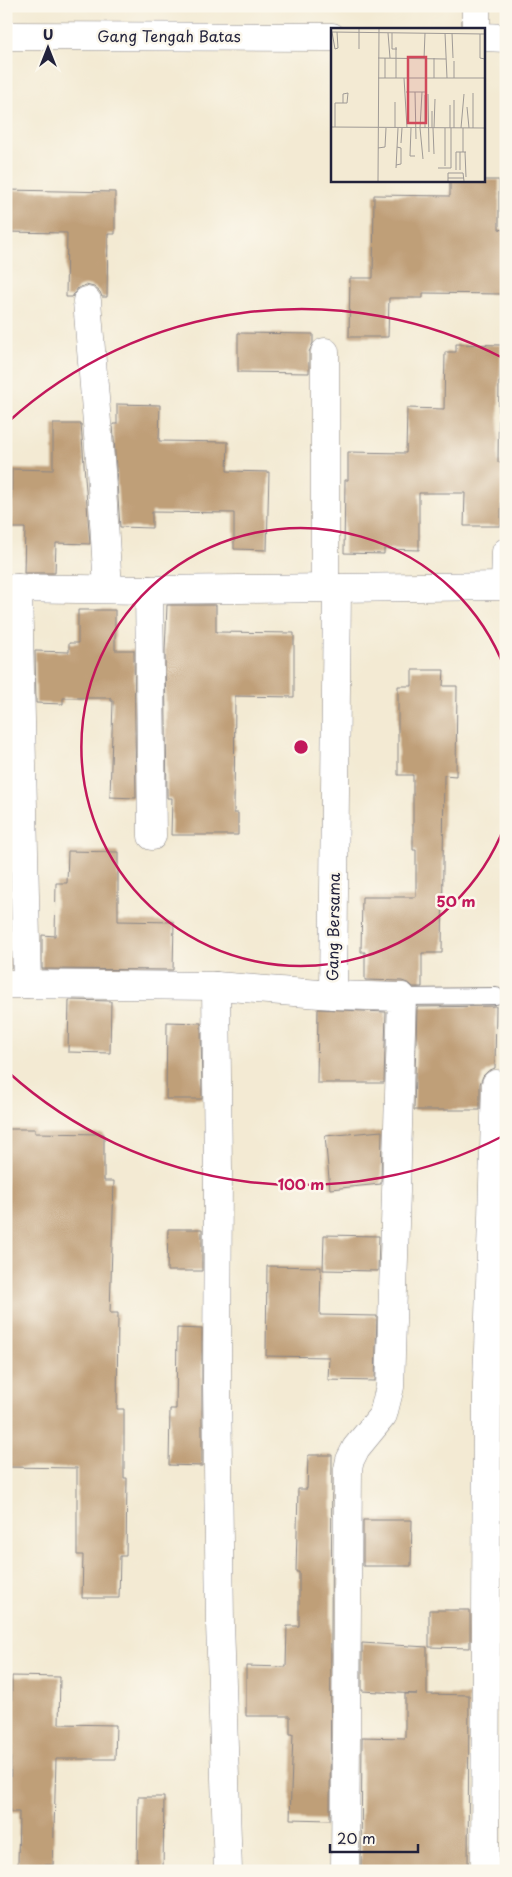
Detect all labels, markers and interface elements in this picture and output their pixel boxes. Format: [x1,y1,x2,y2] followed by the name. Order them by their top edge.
[22,22,72,72] north arrow
[43,24,53,45] text: U
[97,24,241,47] street label: Gang Tengah Batas
[331,28,484,181] inset map
[292,738,310,756] centre of rings
[320,872,345,981] street label: Gang Bersama
[437,889,475,912] text: 50 m
[278,1172,324,1195] text: 100 m
[330,1822,417,1854] scale bar
[337,1826,376,1849] text: 20 m

